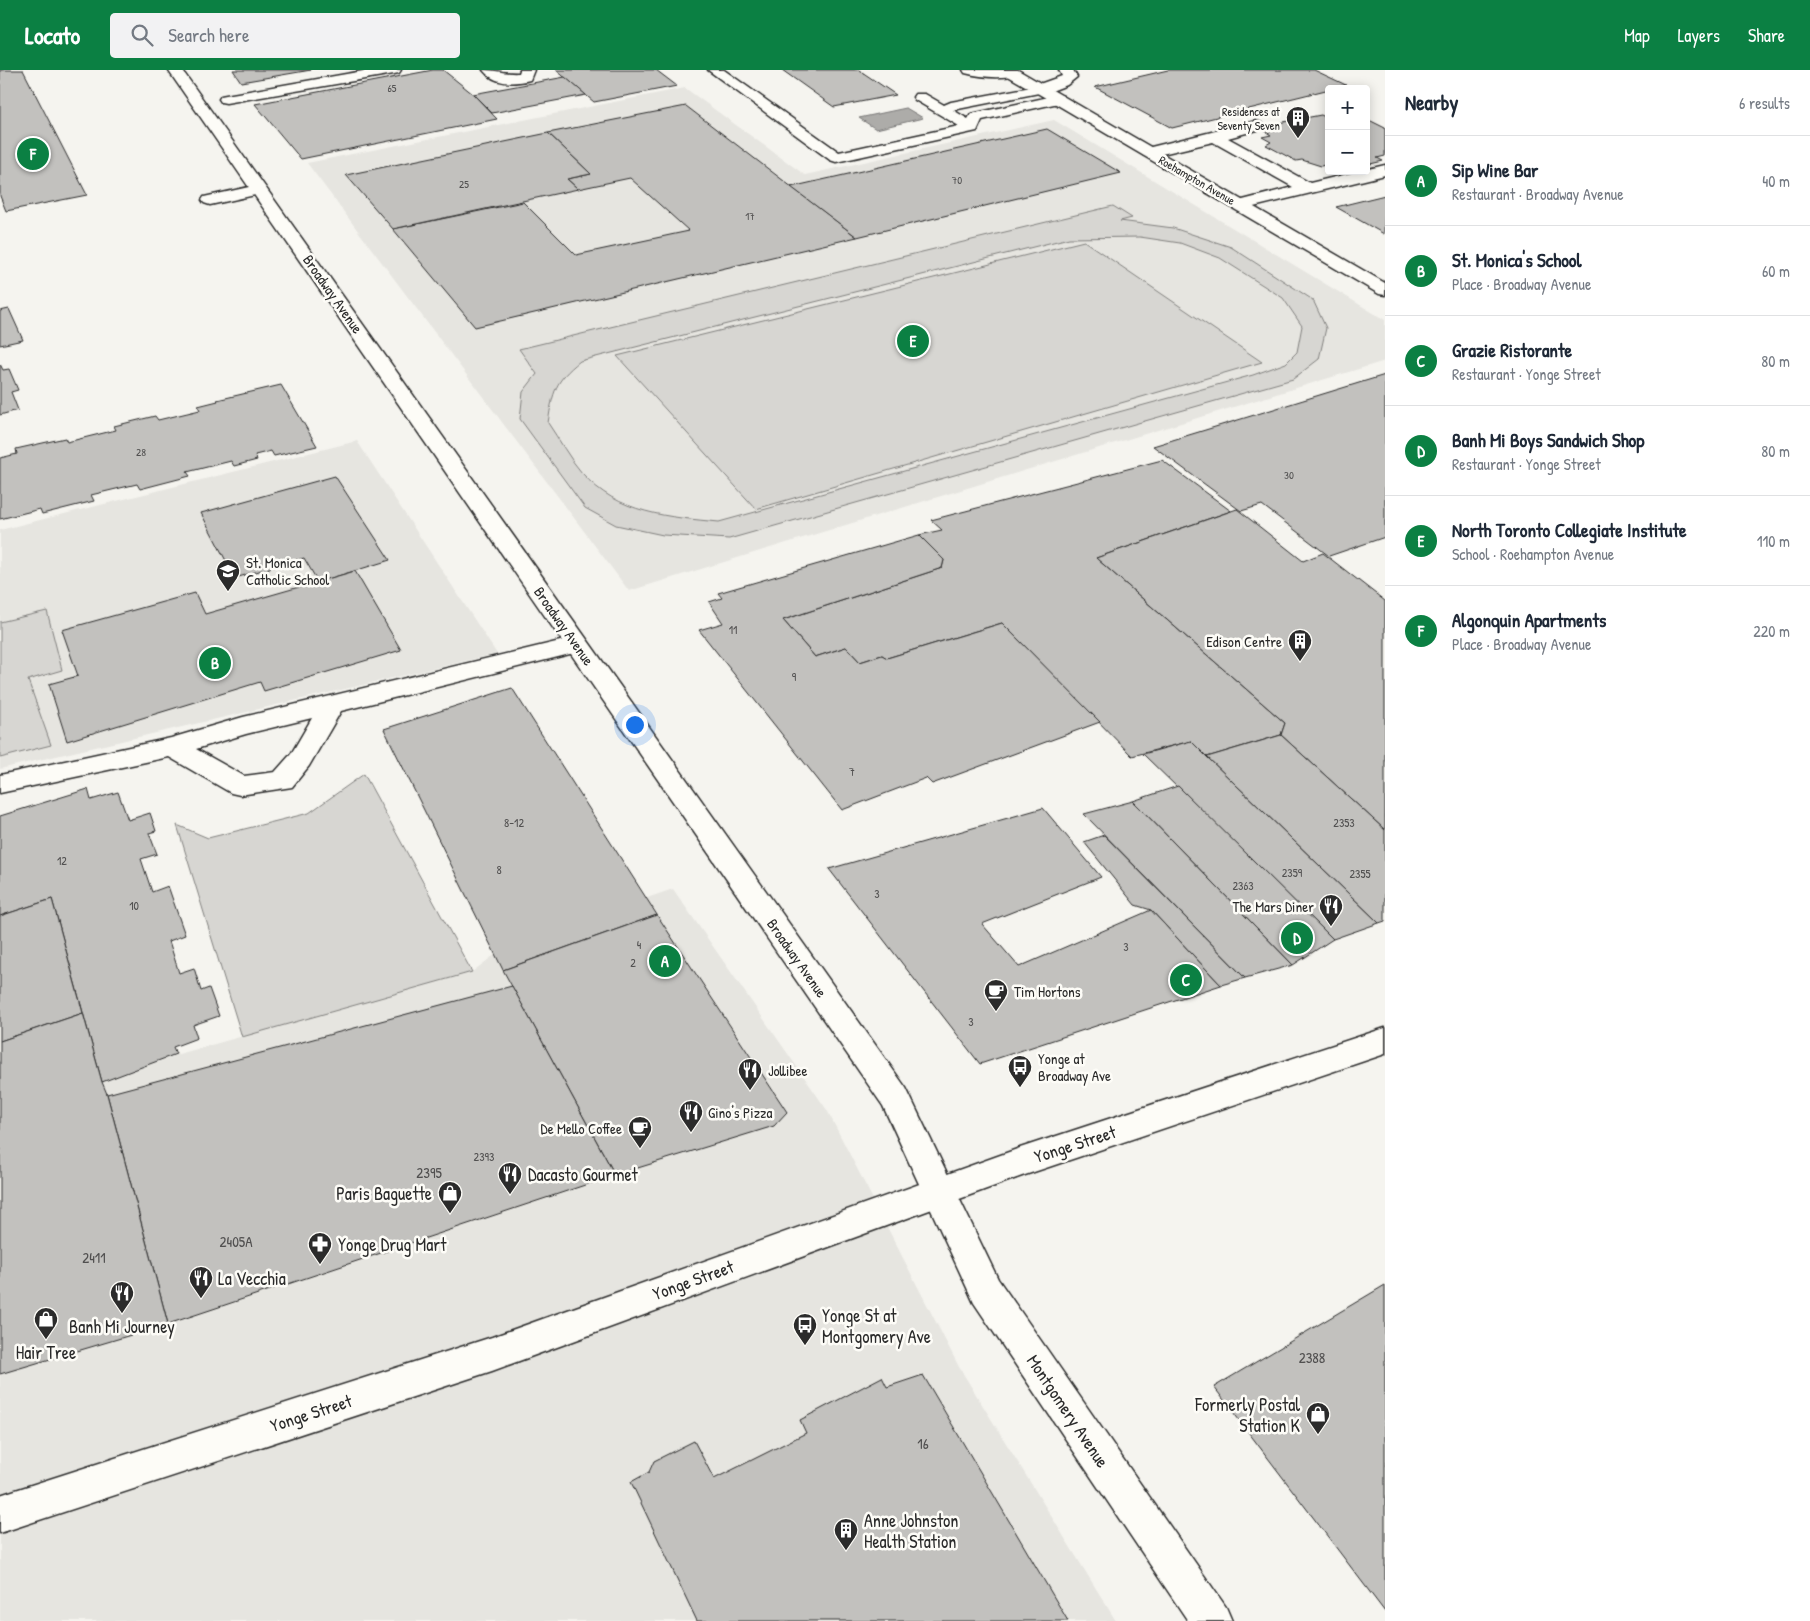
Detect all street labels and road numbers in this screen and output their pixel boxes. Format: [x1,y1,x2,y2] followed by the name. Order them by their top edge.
[1156,151,1239,209] street label: Roehampton Avenue
[298,250,368,338] street label: Broadway Avenue
[529,582,599,670] street label: Broadway Avenue
[762,914,832,1002] street label: Broadway Avenue
[1031,1119,1120,1169] street label: Yonge Street
[649,1254,738,1306] street label: Yonge Street
[1021,1350,1115,1472] street label: Montgomery Avenue
[267,1388,356,1438] street label: Yonge Street

